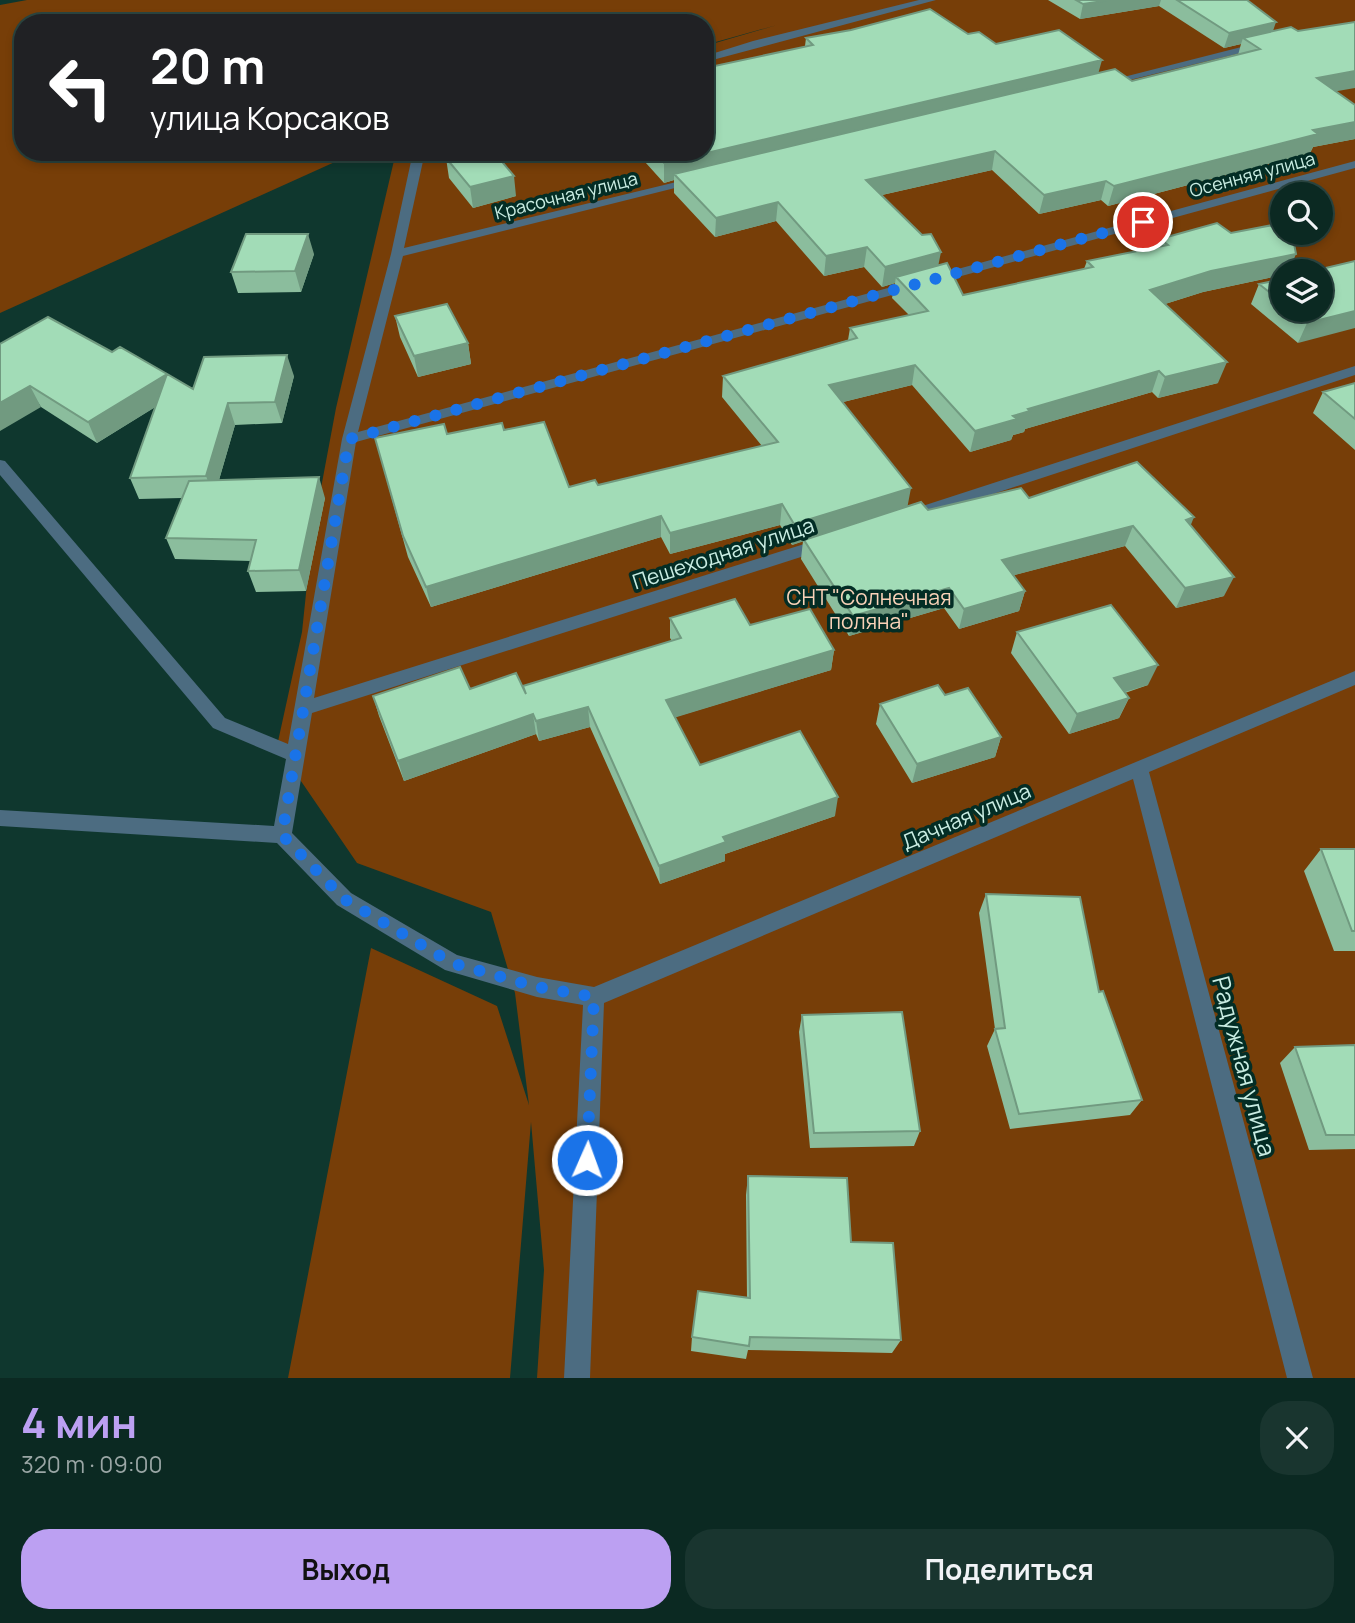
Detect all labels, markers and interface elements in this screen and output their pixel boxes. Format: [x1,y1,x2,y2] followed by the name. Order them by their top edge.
[150,32,265,99] text: 20 m
[35,42,126,133] icon: left
[150,96,389,140] text: улица Корсаков
[1187,146,1317,202] street label: Осенняя улица
[492,166,640,224] street label: Красочная улица
[1270,182,1333,322] map controls
[1270,182,1333,245] button: search
[1113,192,1173,252] pin
[1124,203,1162,241] icon: arrive
[1270,259,1333,322] button: layers
[629,510,817,596] street label: Пешеходная улица
[786,583,952,635] park label: СНТ "Солнечная поляна"
[897,776,1035,856] street label: Дачная улица
[1205,972,1285,1160] street label: Радужная улица
[550,1123,624,1197] position arrow
[21,1393,137,1451] text: 4 мин
[1260,1401,1334,1475] button: close
[21,1448,163,1480] text: 320 m · 09:00
[21,1529,671,1609] button: Выход
[685,1529,1334,1609] button: Поделиться

